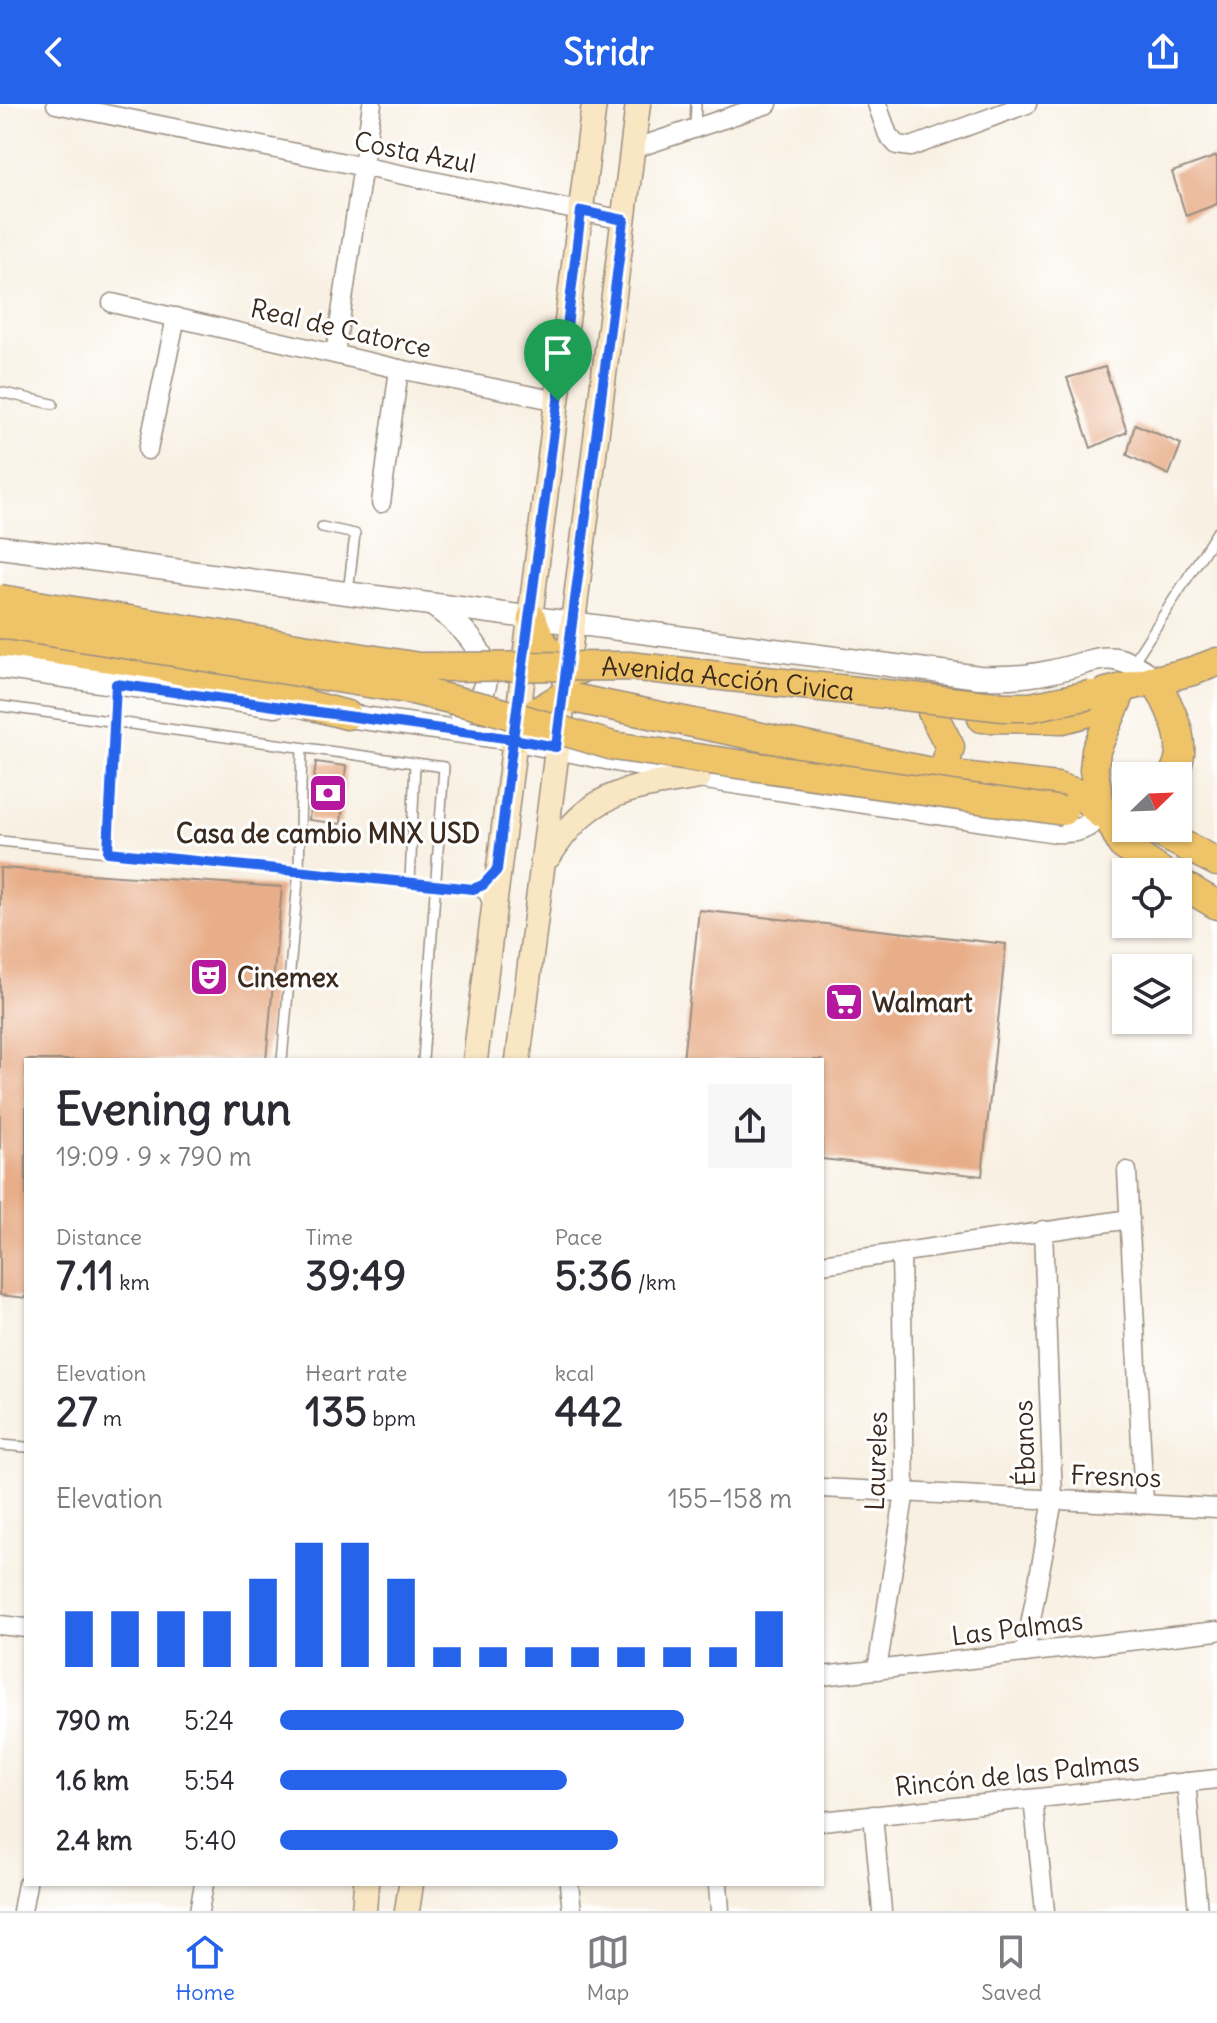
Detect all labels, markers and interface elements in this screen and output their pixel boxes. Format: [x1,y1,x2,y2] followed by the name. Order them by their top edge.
[32,30,76,74] icon: back
[563,30,654,75] text: Stridr
[1141,30,1185,74] icon: share
[351,124,479,180] street label: Costa Azul
[247,291,435,365] street label: Real de Catorce
[524,319,592,401] pin
[536,331,580,375] icon: arrive
[601,649,856,707] street label: Avenida Acción Civica
[1112,762,1192,842] north arrow
[1112,762,1192,1034] map controls
[307,772,349,814] bank icon: Casa de cambio MNX USD
[176,817,480,850] place label: Casa de cambio MNX USD
[1112,858,1192,938] button: locate
[1112,954,1192,1034] button: layers
[188,956,230,998] theatre icon: Cinemex
[237,961,339,994] place label: Cinemex
[823,981,865,1023] supermarket icon: Walmart
[872,986,973,1019] place label: Walmart
[56,1082,291,1137] text: Evening run
[708,1084,792,1168] button: share
[56,1140,252,1173] text: 19:09 · 9 × 790 m
[56,1223,142,1251] text: Distance
[305,1223,353,1251] text: Time
[555,1223,602,1251] text: Pace
[56,1251,114,1301] text: 7.11
[305,1251,406,1301] text: 39:49
[555,1251,633,1301] text: 5:36
[114,1268,150,1296] text: km
[633,1268,676,1296] text: /km
[56,1359,146,1387] text: Elevation
[305,1359,407,1387] text: Heart rate
[555,1359,594,1387] text: kcal
[56,1387,98,1437] text: 27
[305,1387,367,1437] text: 135
[555,1387,623,1437] text: 442
[1005,1399,1042,1487] street label: Ébanos
[98,1404,122,1432] text: m
[367,1404,416,1432] text: bpm
[858,1411,894,1511] street label: Laureles
[1070,1458,1162,1494] street label: Fresnos
[56,1482,163,1515] text: Elevation
[668,1482,792,1515] text: 155–158 m
[949,1604,1085,1652] street label: Las Palmas
[56,1704,130,1737] text: 790 m
[184,1704,234,1737] text: 5:24
[893,1745,1141,1803] street label: Rincón de las Palmas
[56,1764,129,1797] text: 1.6 km
[184,1764,235,1797] text: 5:54
[56,1824,132,1857] text: 2.4 km
[184,1824,237,1857] text: 5:40
[176,1930,235,2006] tab: Home
[586,1930,630,2006] tab: Map
[981,1930,1041,2006] tab: Saved

